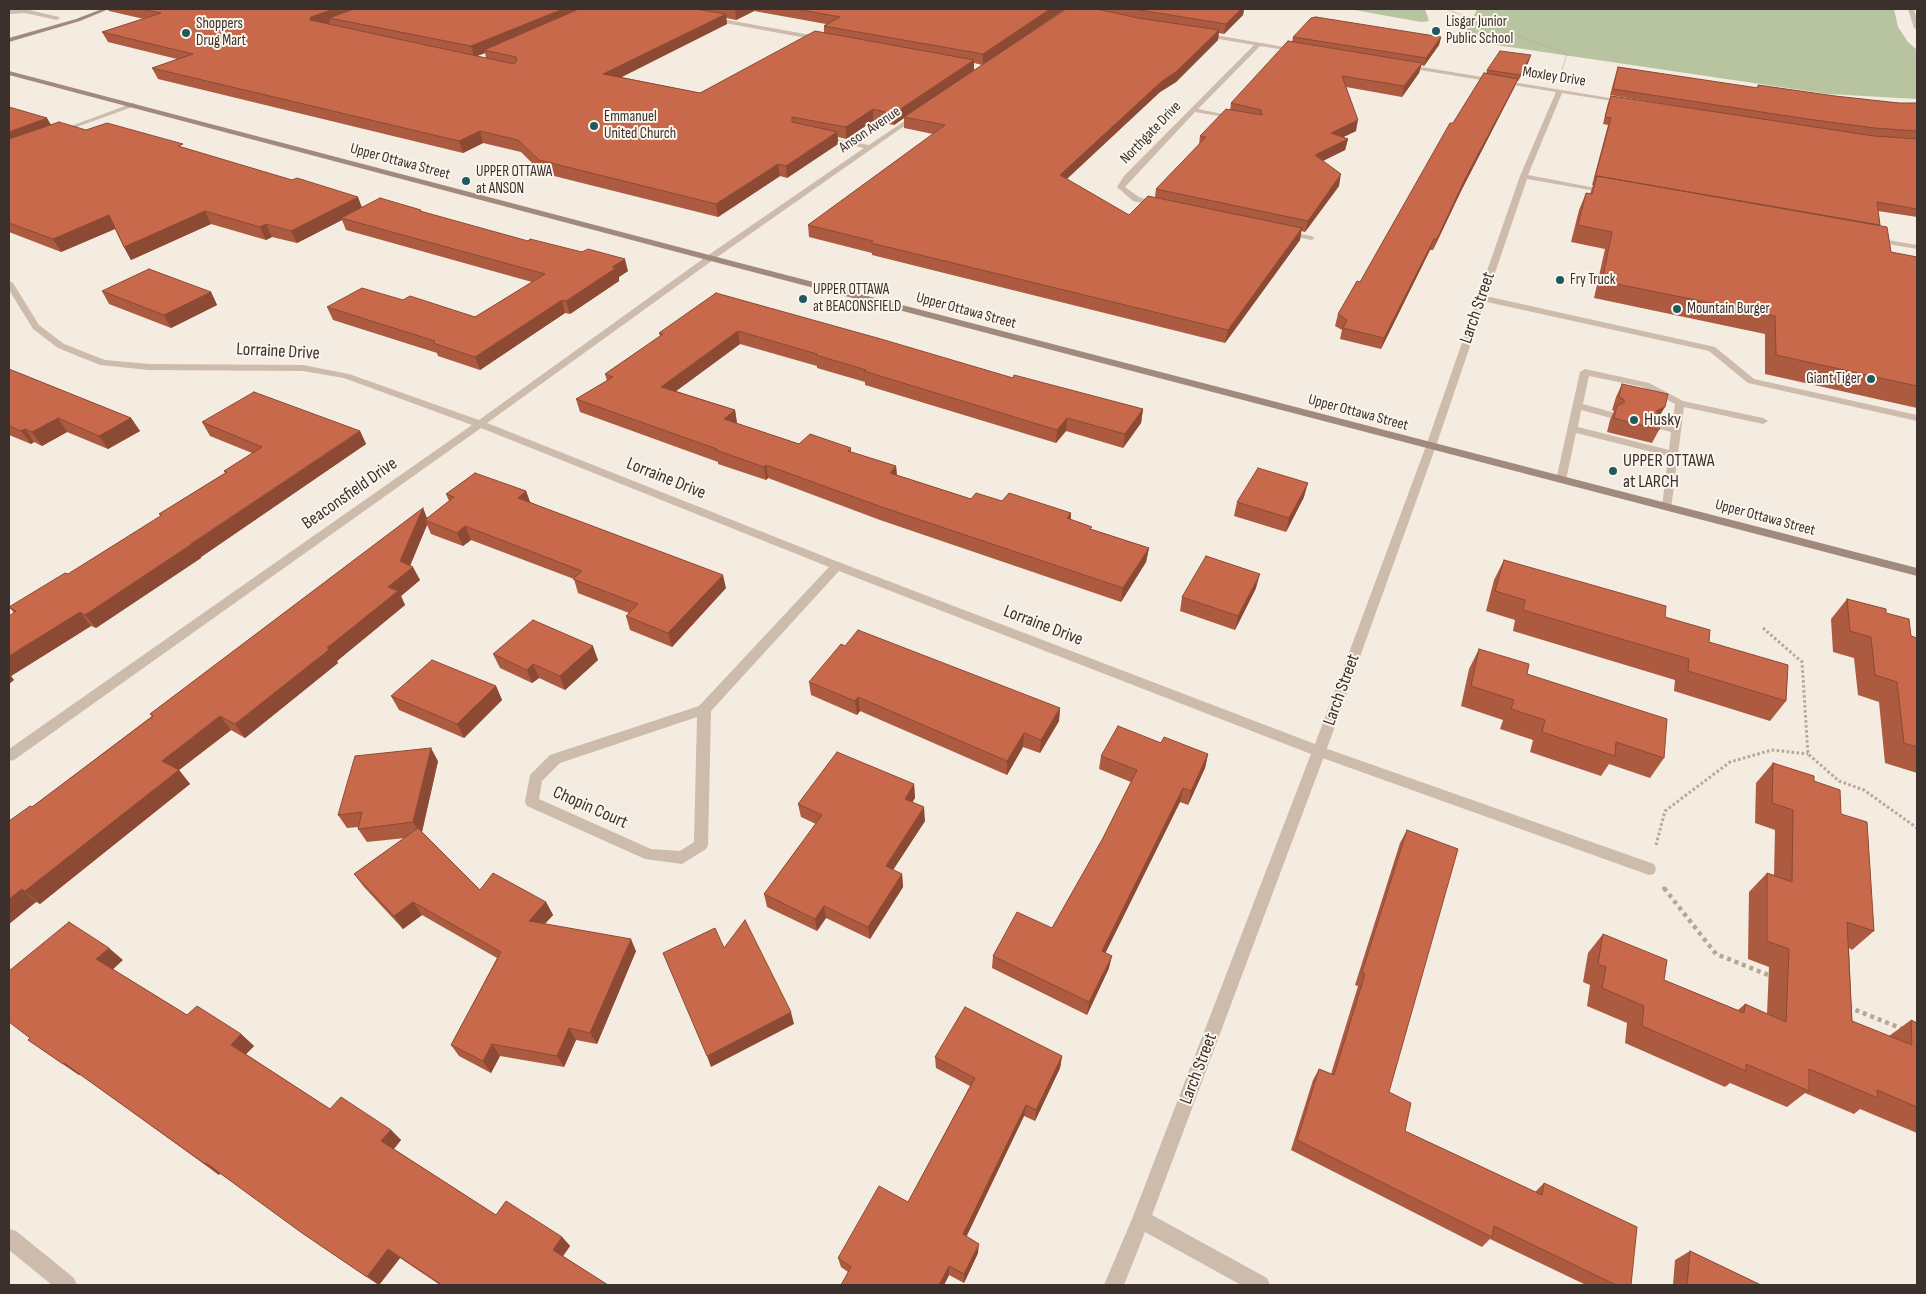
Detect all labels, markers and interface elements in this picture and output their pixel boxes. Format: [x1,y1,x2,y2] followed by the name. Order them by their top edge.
[1446,13,1513,48] place label: Lisgar Junior Public School
[196,15,246,50] place label: Shoppers Drug Mart
[1430,25,1442,37] marker: Lisgar Junior Public School
[180,27,192,39] marker: Shoppers Drug Mart
[1521,63,1587,91] street label: Moxley Drive
[1117,98,1185,168] street label: Northgate Drive
[836,103,904,157] street label: Anson Avenue
[604,108,676,143] place label: Emmanuel United Church
[588,120,600,132] marker: Emmanuel United Church
[348,140,452,184] street label: Upper Ottawa Street
[476,163,552,198] place label: UPPER OTTAWA at ANSON
[460,175,472,187] marker: UPPER OTTAWA at ANSON
[1456,269,1500,347] street label: Larch Street
[1570,271,1616,289] place label: Fry Truck
[1554,274,1566,286] marker: Fry Truck
[813,281,901,316] place label: UPPER OTTAWA at BEACONSFIELD
[914,289,1018,333] street label: Upper Ottawa Street
[797,293,809,305] marker: UPPER OTTAWA at BEACONSFIELD
[1687,300,1770,318] place label: Mountain Burger
[1671,303,1683,315] marker: Mountain Burger
[236,339,320,365] street label: Lorraine Drive
[1806,370,1861,388] place label: Giant Tiger
[1865,373,1877,385] marker: Giant Tiger
[1306,391,1410,435] street label: Upper Ottawa Street
[1644,409,1681,431] place label: Husky
[1628,414,1640,426] marker: Husky
[1623,450,1715,492] place label: UPPER OTTAWA at LARCH
[298,453,402,535] street label: Beaconsfield Drive
[623,453,709,505] street label: Lorraine Drive
[1607,465,1619,477] marker: UPPER OTTAWA at LARCH
[1713,496,1817,540] street label: Upper Ottawa Street
[1000,601,1086,651] street label: Lorraine Drive
[1319,651,1365,729] street label: Larch Street
[549,782,631,834] street label: Chopin Court
[1176,1030,1222,1108] street label: Larch Street

